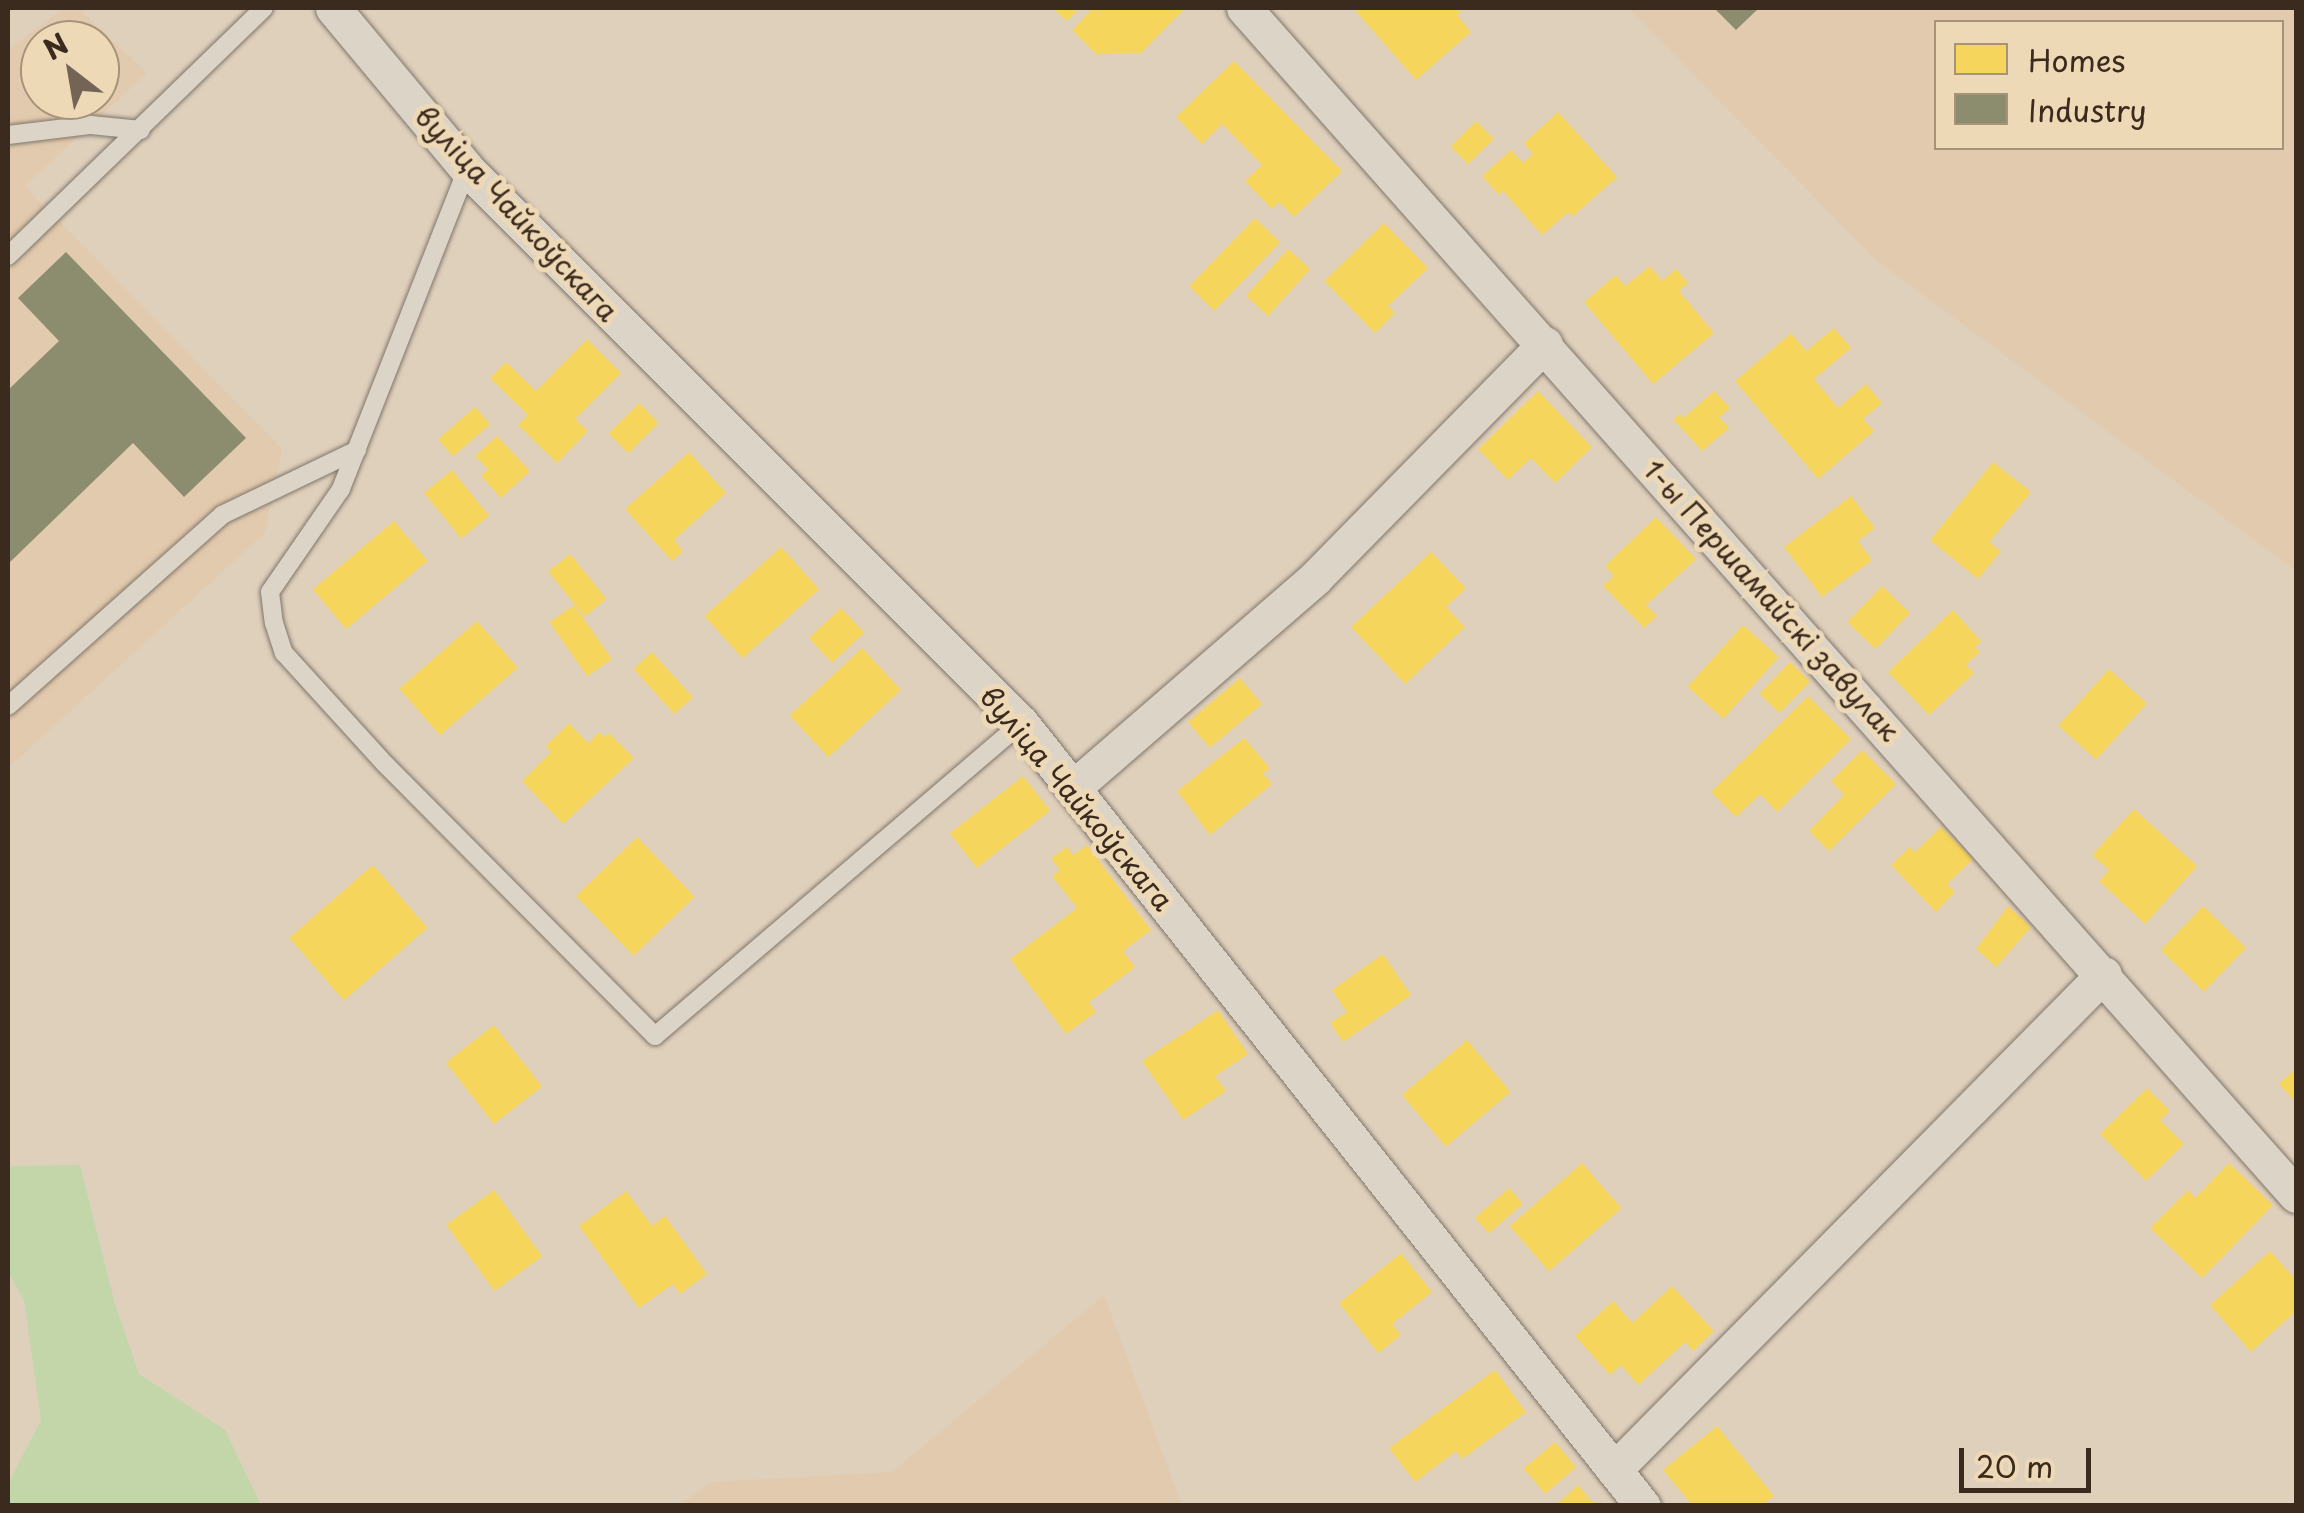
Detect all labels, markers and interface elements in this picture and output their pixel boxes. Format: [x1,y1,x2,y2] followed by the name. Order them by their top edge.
[20,20,120,120] north arrow
[1934,20,2284,150] legend
[35,21,76,70] text: N
[2028,37,2125,82] text: Homes
[2028,87,2147,132] text: Industry
[409,99,625,327] street label: вуліца Чайкоўскага
[1636,452,1908,748] street label: 1-ы Першамайскі завулак
[974,680,1180,916] street label: вуліца Чайкоўскага
[1964,1428,2096,1490] scale bar
[1976,1443,2053,1488] text: 20 m

